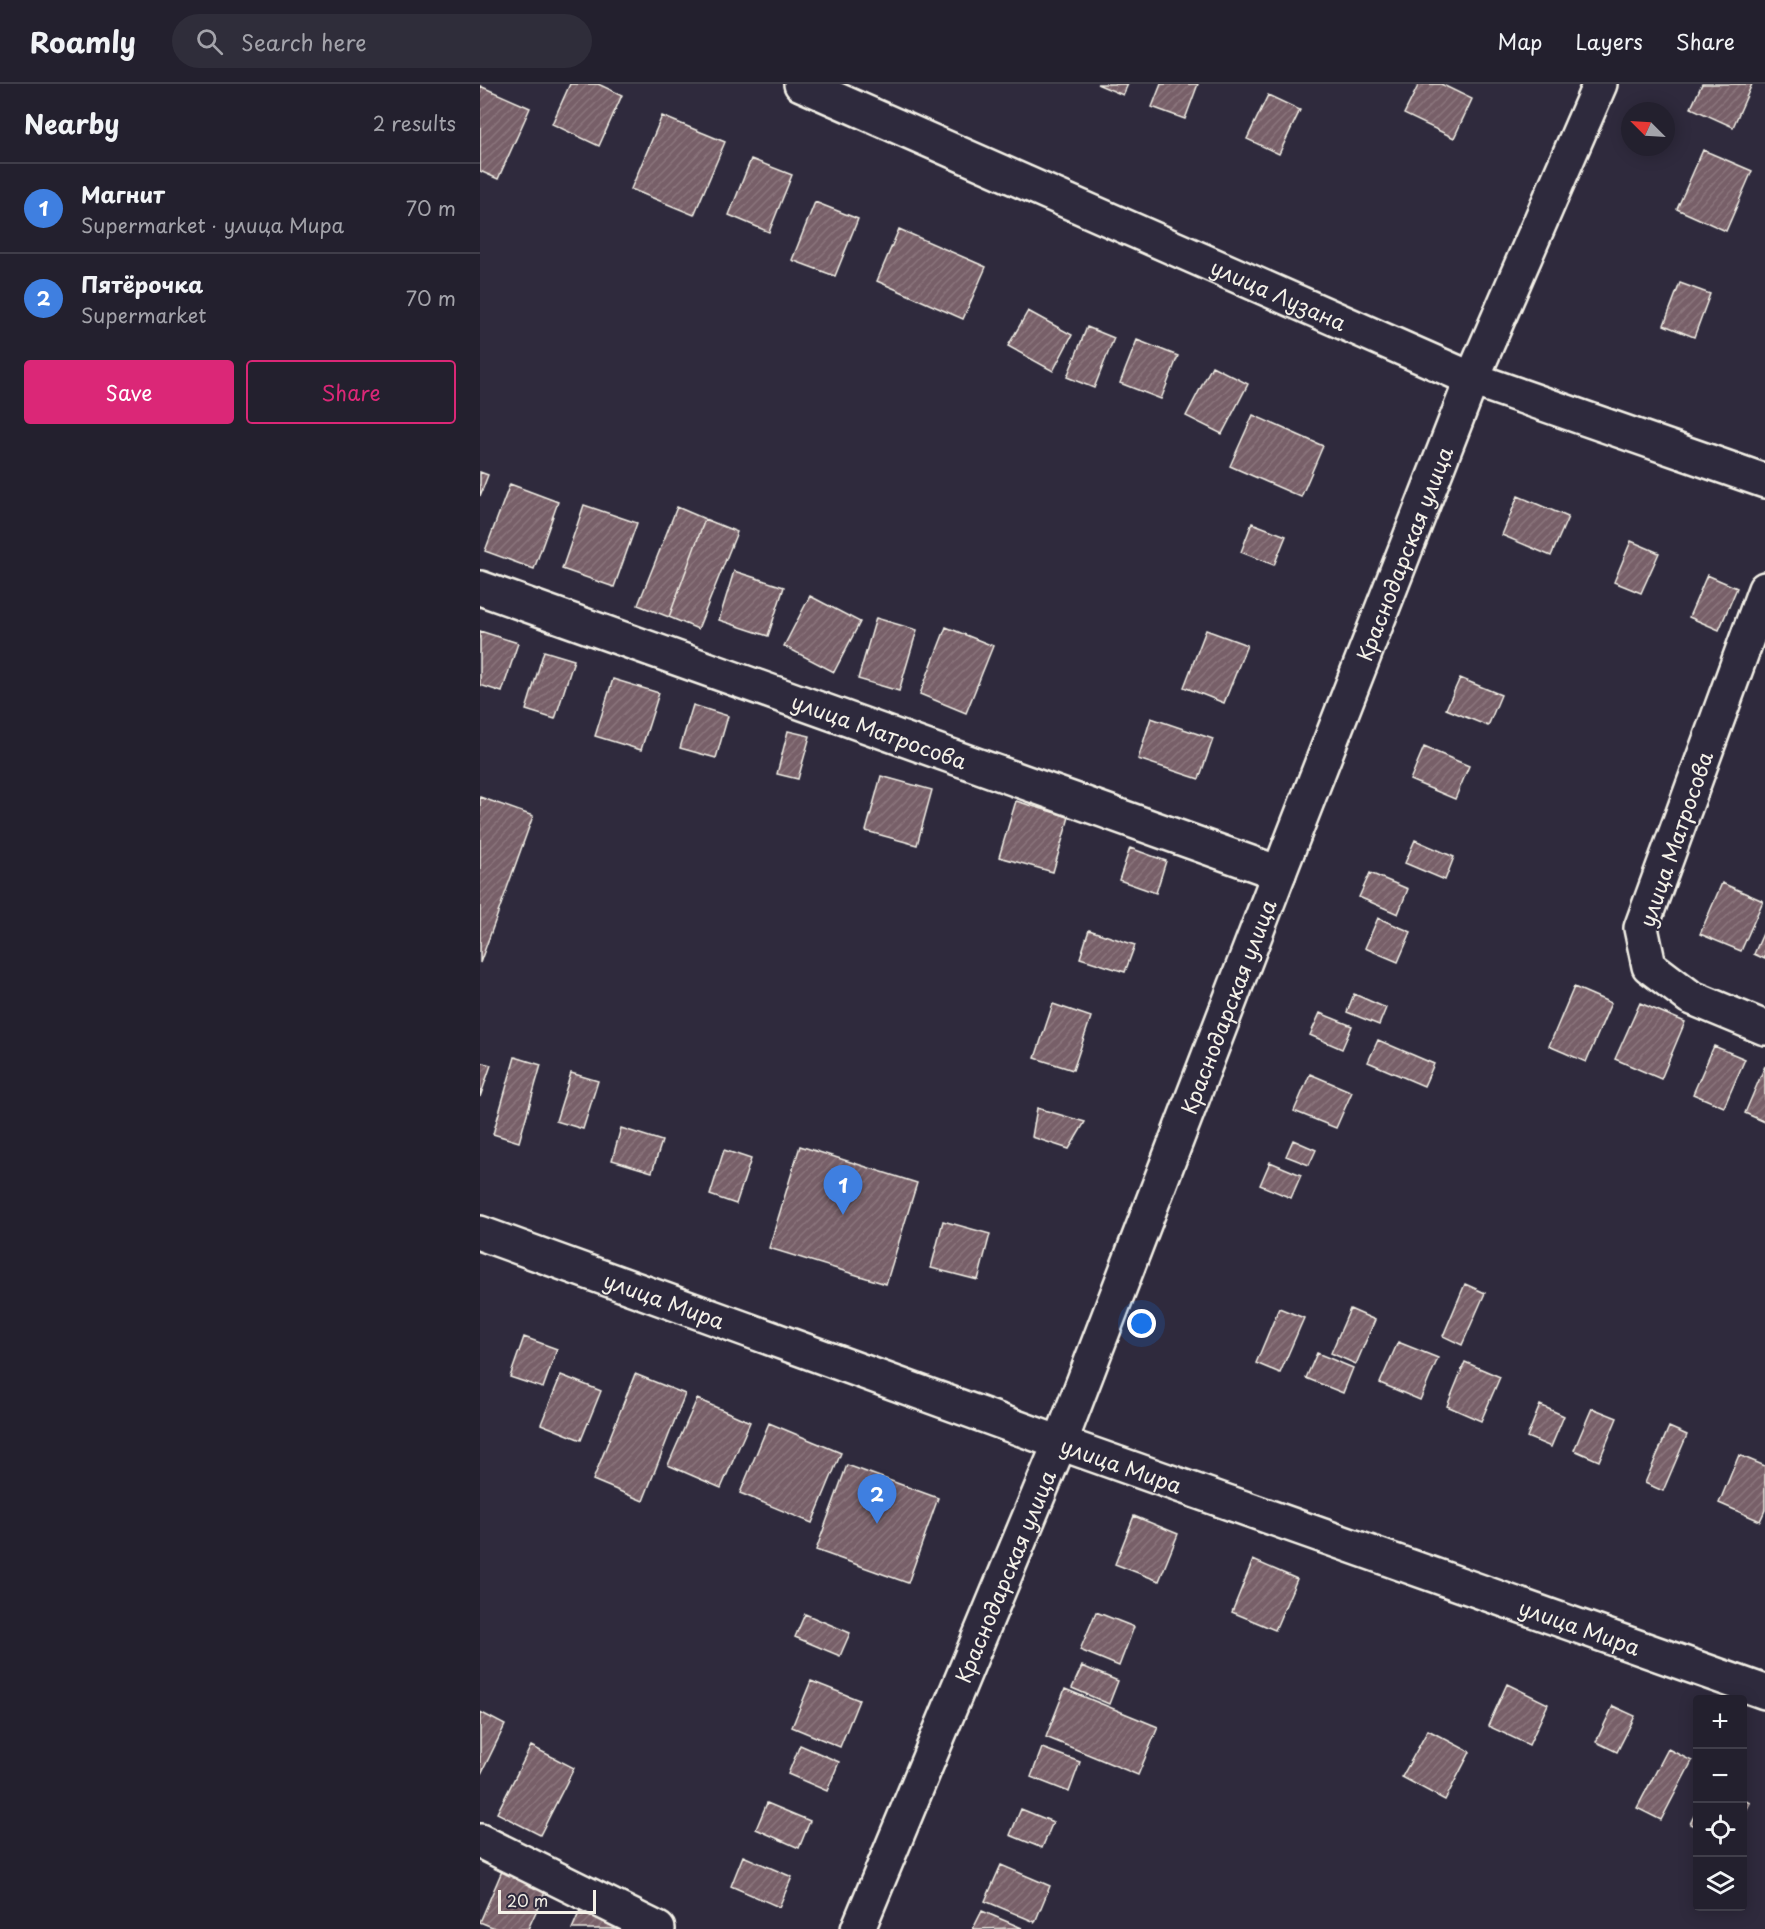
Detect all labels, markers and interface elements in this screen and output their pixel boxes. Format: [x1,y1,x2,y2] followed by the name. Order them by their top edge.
[172,14,592,68] search box
[30,20,136,63] text: Roamly
[193,25,226,58] icon: search
[241,25,367,58] text: Search here
[1498,25,1542,57] text: Map
[1575,25,1643,57] text: Layers
[1676,25,1735,57] text: Share
[1621,102,1675,156] north arrow
[24,104,119,143] text: Nearby
[373,108,456,138] text: 2 results
[81,177,165,210] text: Магнит
[39,193,48,223] text: 1
[406,193,456,223] text: 70 m
[81,210,344,240] text: Supermarket · улица Мира
[1206,250,1352,338] street label: улица Лузана
[81,267,203,300] text: Пятёрочка
[36,283,51,313] text: 2
[406,283,456,313] text: 70 m
[81,300,207,330] text: Supermarket
[24,360,234,424] button: Save
[246,360,456,424] button: Share
[1348,441,1460,665] street label: Краснодарская улица
[787,684,971,776] street label: улица Матросова
[1630,747,1720,931] street label: улица Матросова
[1172,894,1284,1118] street label: Краснодарская улица
[824,1166,862,1215] pin: 1
[599,1263,730,1337] street label: улица Мира
[1127,1309,1156,1338] your location
[1056,1429,1187,1501] street label: улица Мира
[946,1464,1063,1688] street label: Краснодарская улица
[858,1474,896,1524] pin: 2
[1515,1590,1645,1663] street label: улица Мира
[1693,1695,1747,1911] map controls
[1693,1695,1747,1749] button: +
[1693,1749,1747,1803] button: −
[1693,1803,1747,1857] button: locate
[1693,1857,1747,1911] button: layers
[498,1887,596,1914] scale bar
[507,1888,548,1912] text: 20 m

